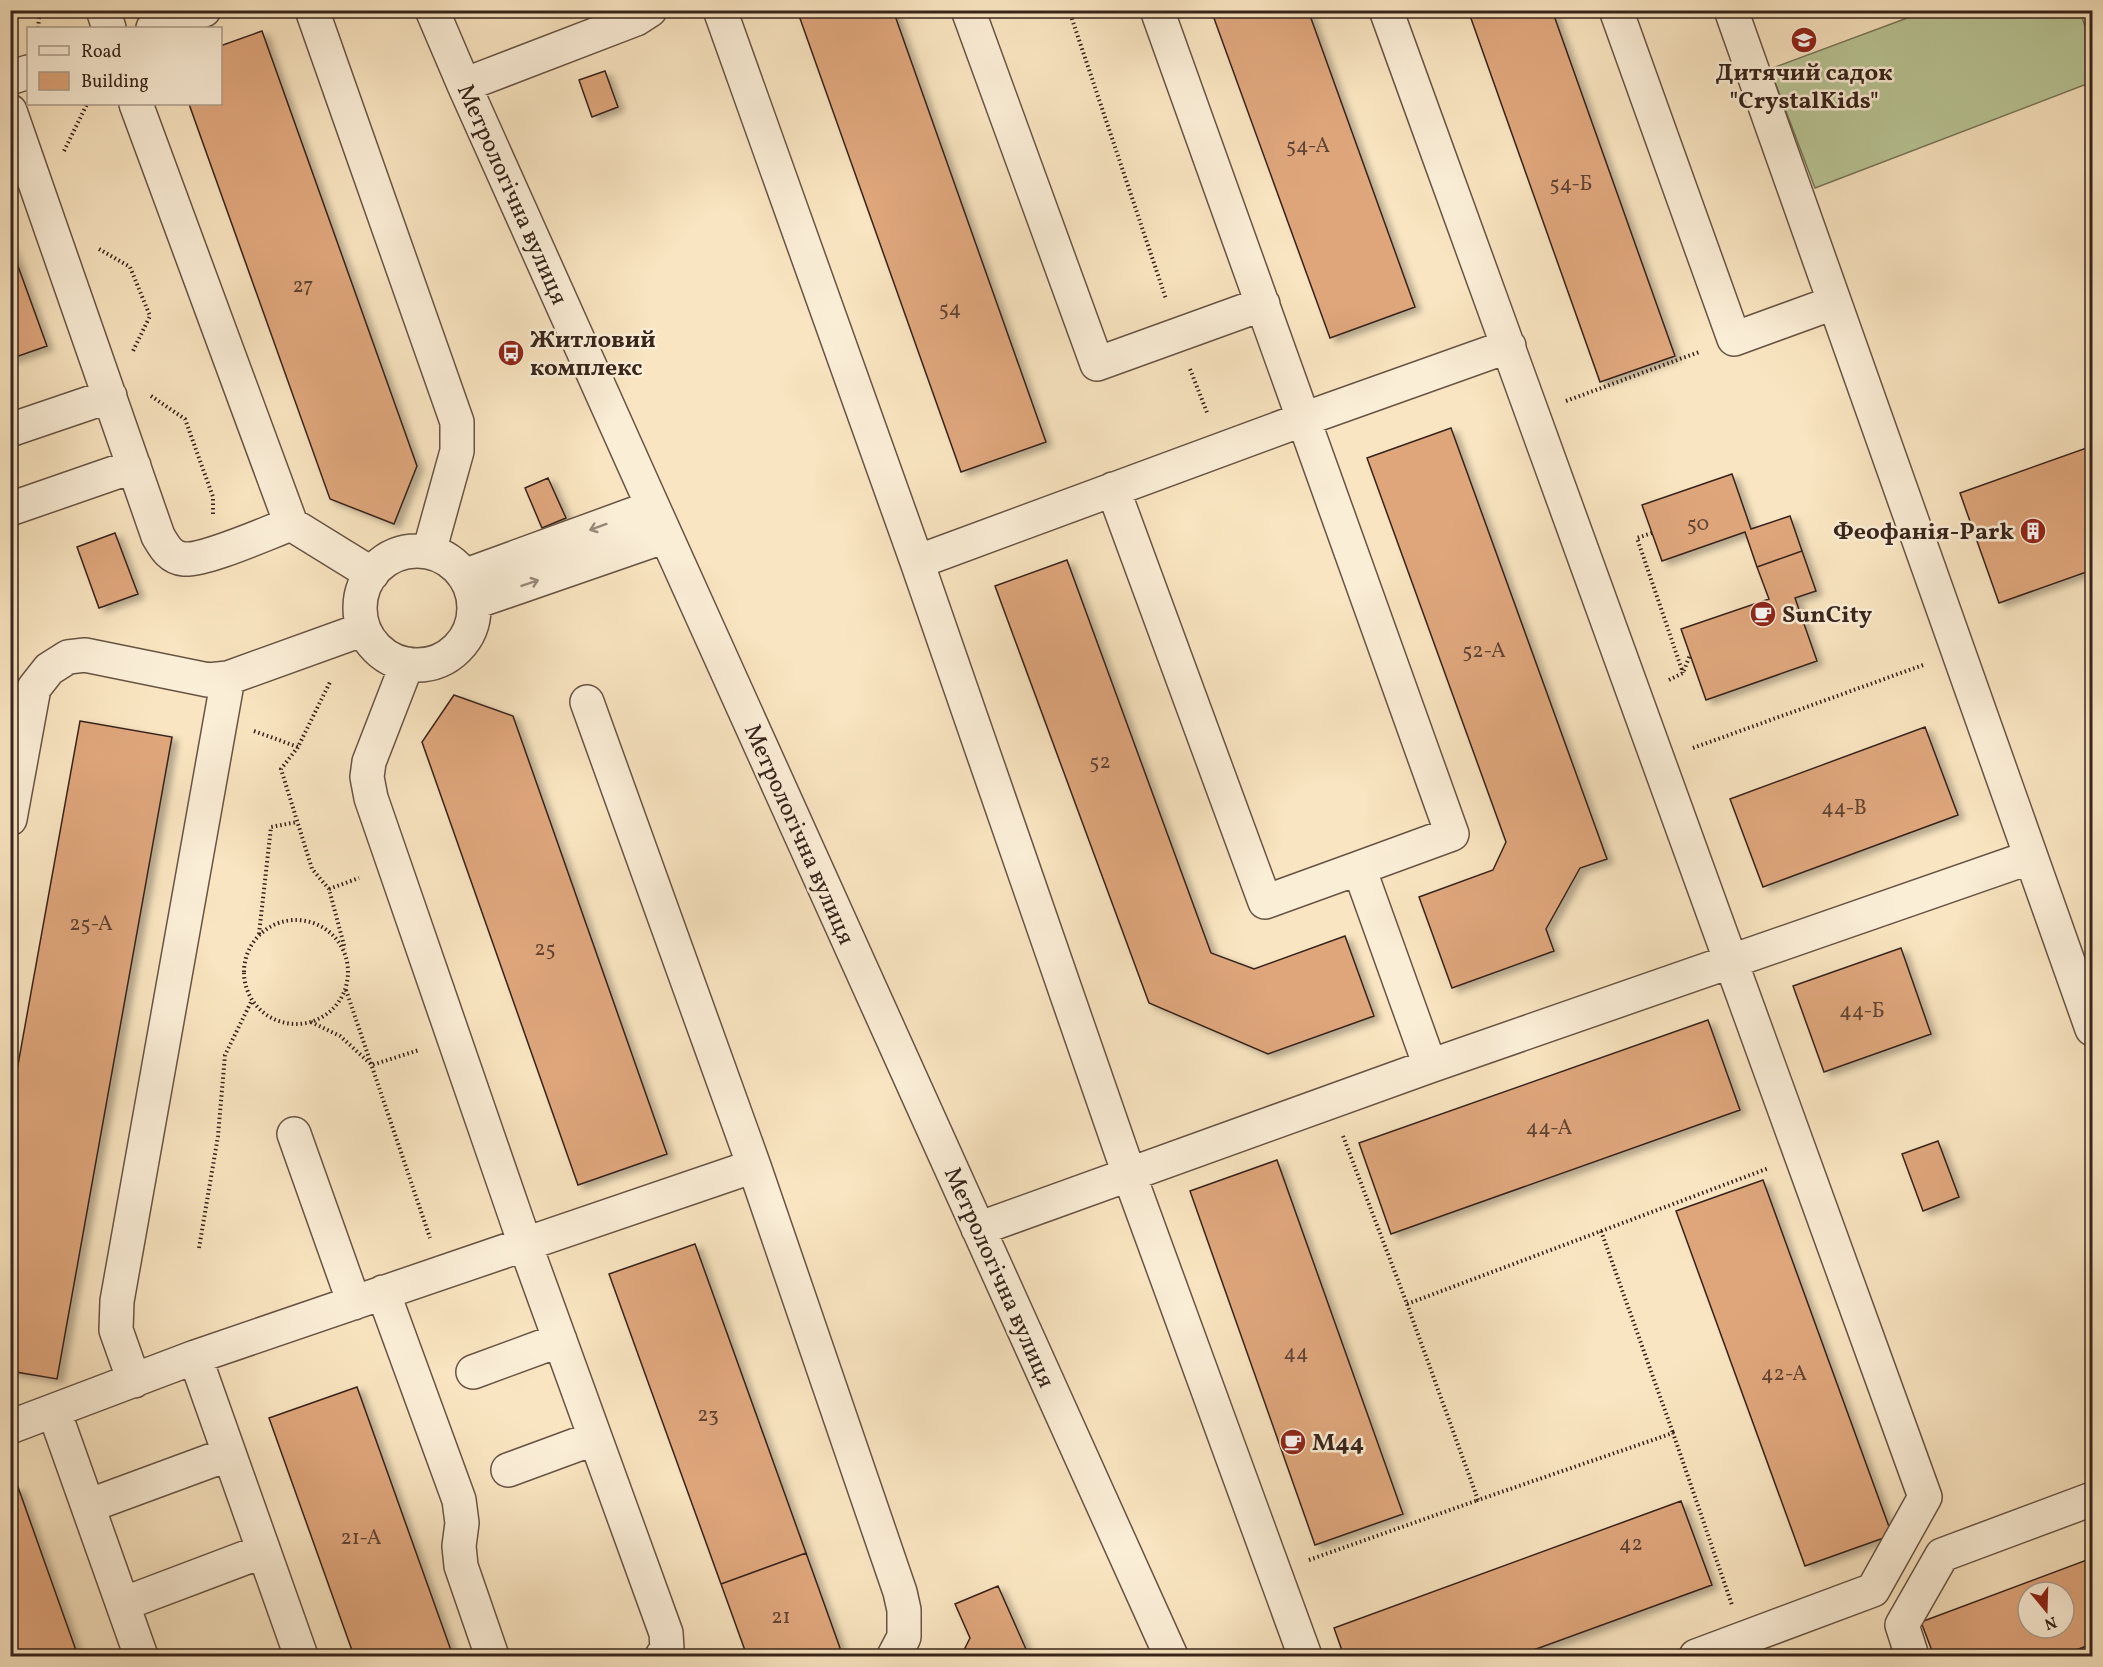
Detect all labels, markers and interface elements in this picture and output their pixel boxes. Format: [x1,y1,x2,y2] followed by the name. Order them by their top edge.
[1789,25,1819,55] school or university icon: Дитячий садок "CrystalKids"
[27,27,222,105] legend
[81,40,122,65] text: Road
[1715,57,1893,119] place label: Дитячий садок "CrystalKids"
[81,70,149,95] text: Building
[447,79,575,311] street label: Метрологічна вулиця
[1286,132,1330,161] house number: 54-А
[1550,170,1592,199] house number: 54-Б
[293,272,313,301] house number: 27
[939,295,961,324] house number: 54
[530,324,656,386] place label: Житловий комплекс
[496,338,526,368] bus stop icon: Житловий комплекс
[1687,510,1709,539] house number: 50
[1833,516,2014,550] place label: Феофанія-Park
[2018,516,2048,546] building icon: Феофанія-Park
[589,522,608,533] one-way arrow
[520,577,539,588] one-way arrow
[1748,599,1778,629] cafe icon: SunCity
[1782,599,1873,633] place label: SunCity
[1462,637,1506,666] house number: 52-А
[734,719,862,951] street label: Метрологічна вулиця
[1089,748,1111,777] house number: 52
[1821,794,1867,823] house number: 44-В
[69,910,113,939] house number: 25-А
[534,935,556,964] house number: 25
[1839,997,1885,1026] house number: 44-Б
[1526,1114,1572,1143] house number: 44-А
[934,1162,1062,1394] street label: Метрологічна вулиця
[1283,1339,1309,1368] house number: 44
[1761,1360,1807,1389] house number: 42-А
[697,1401,719,1430] house number: 23
[1278,1427,1308,1457] cafe icon: M44
[1312,1427,1364,1461] place label: M44
[340,1524,382,1553] house number: 21-А
[1619,1530,1643,1559] house number: 42
[2016,1580,2076,1640] north arrow
[771,1603,791,1632] house number: 21
[2041,1610,2059,1635] text: N

